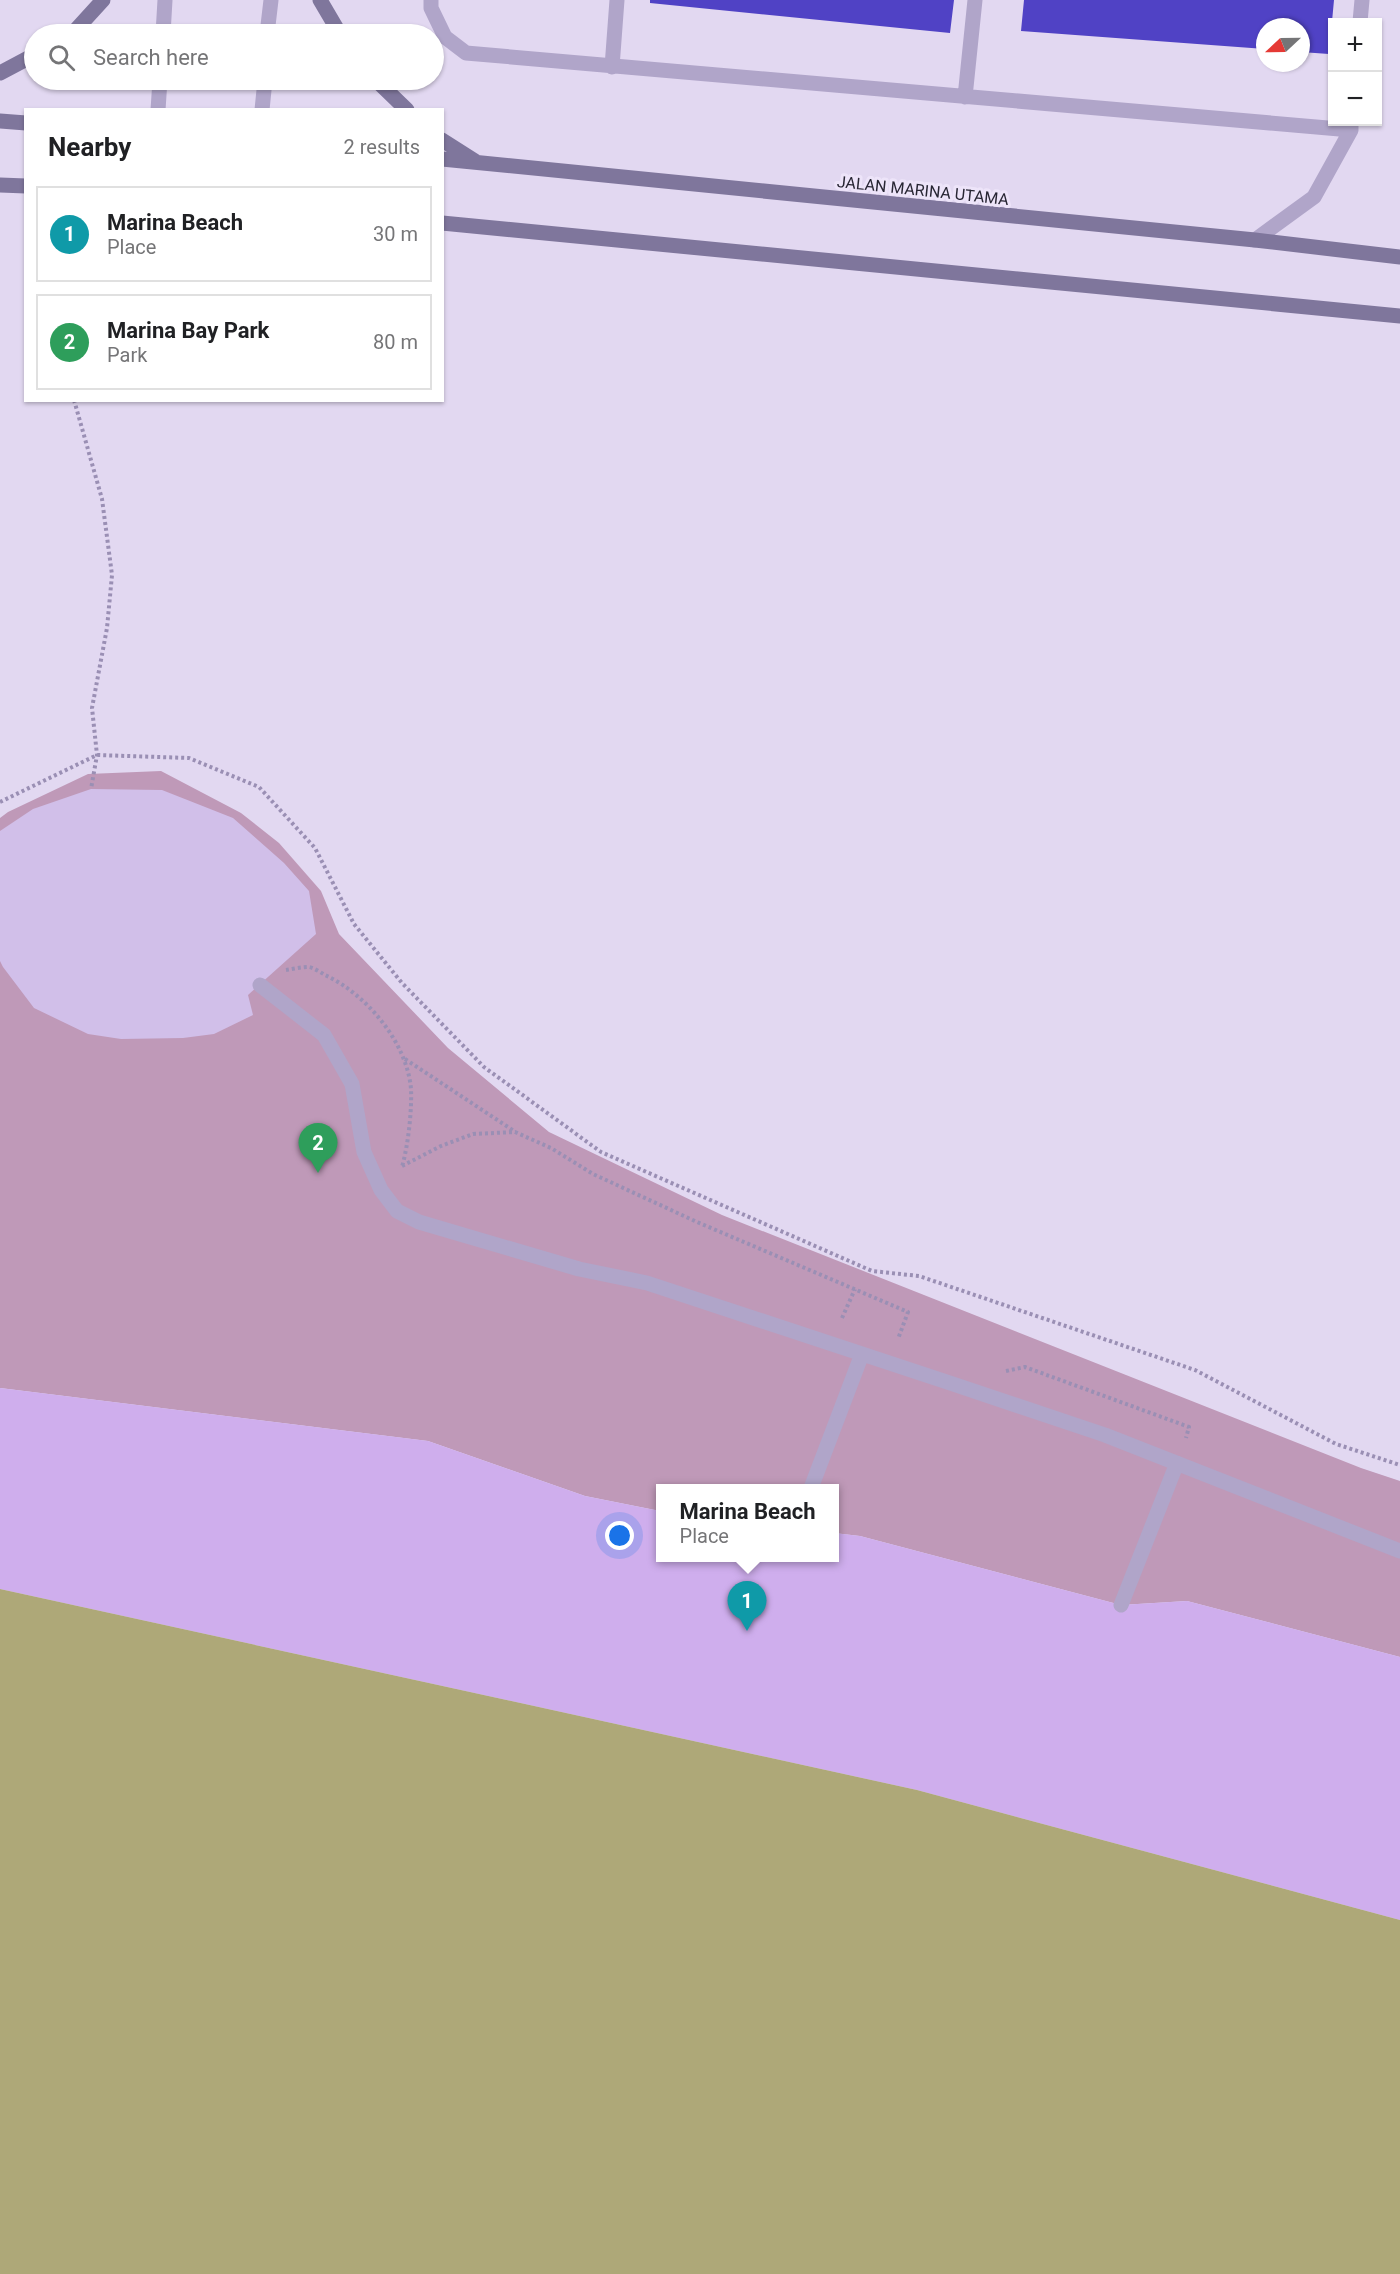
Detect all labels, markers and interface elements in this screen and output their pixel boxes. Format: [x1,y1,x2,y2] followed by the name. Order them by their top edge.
[1256,18,1310,72] north arrow
[1328,18,1382,126] map controls
[1328,18,1382,72] button: +
[24,24,444,90] search box
[45,41,78,74] icon: search
[93,45,209,70] text: Search here
[1328,72,1382,126] button: −
[48,132,131,162] text: Nearby
[344,135,420,159] text: 2 results
[836,172,1010,209] street label: JALAN MARINA UTAMA
[107,210,243,235] text: Marina Beach
[64,222,75,246] text: 1
[373,222,418,246] text: 30 m
[107,235,156,259] text: Place
[107,318,269,343] text: Marina Bay Park
[64,330,75,354] text: 2
[373,330,418,354] text: 80 m
[107,343,147,367] text: Park
[298,1124,338,1173] pin: 2
[656,1484,839,1562] popup
[680,1499,815,1524] text: Marina Beach
[605,1521,634,1550] your location
[680,1524,729,1548] text: Place
[728,1582,766,1631] pin: 1

